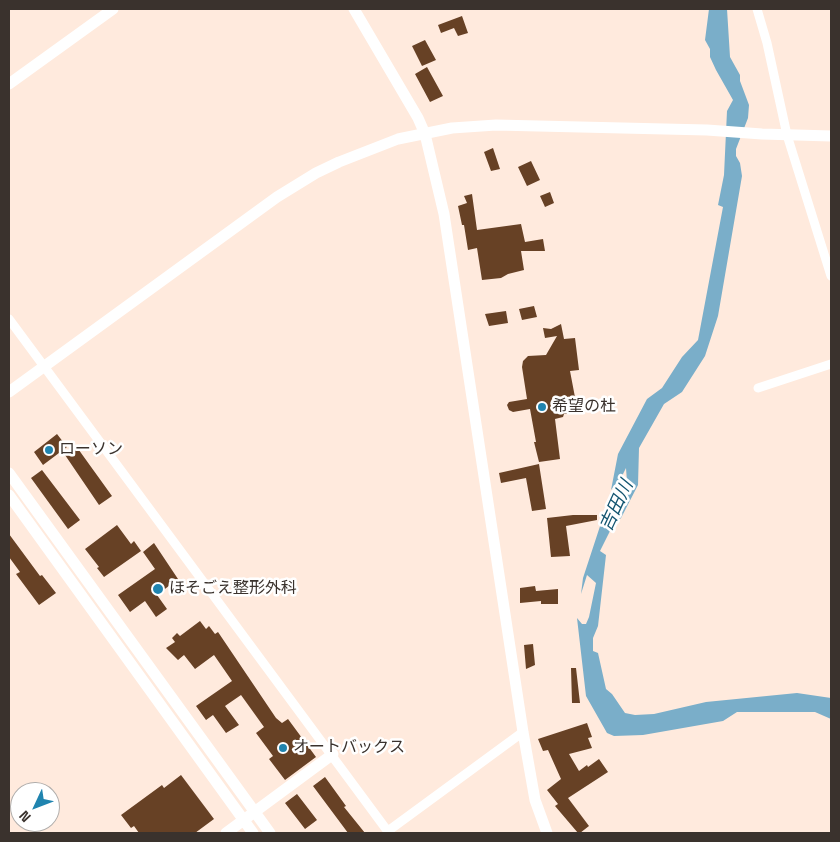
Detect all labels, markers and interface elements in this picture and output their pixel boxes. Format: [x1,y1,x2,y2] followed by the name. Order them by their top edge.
[552,397,616,417] place label: 希望の杜
[536,401,548,413] marker: 希望の杜
[59,440,123,460] place label: ローソン
[43,444,55,456] marker: ローソン
[596,477,638,535] water label: 吉田川
[169,579,297,599] place label: ほそごえ整形外科
[151,582,165,596] marker: ほそごえ整形外科
[293,738,405,758] place label: オートバックス
[277,742,289,754] marker: オートバックス
[10,782,60,832] north arrow
[15,807,35,826] text: N

